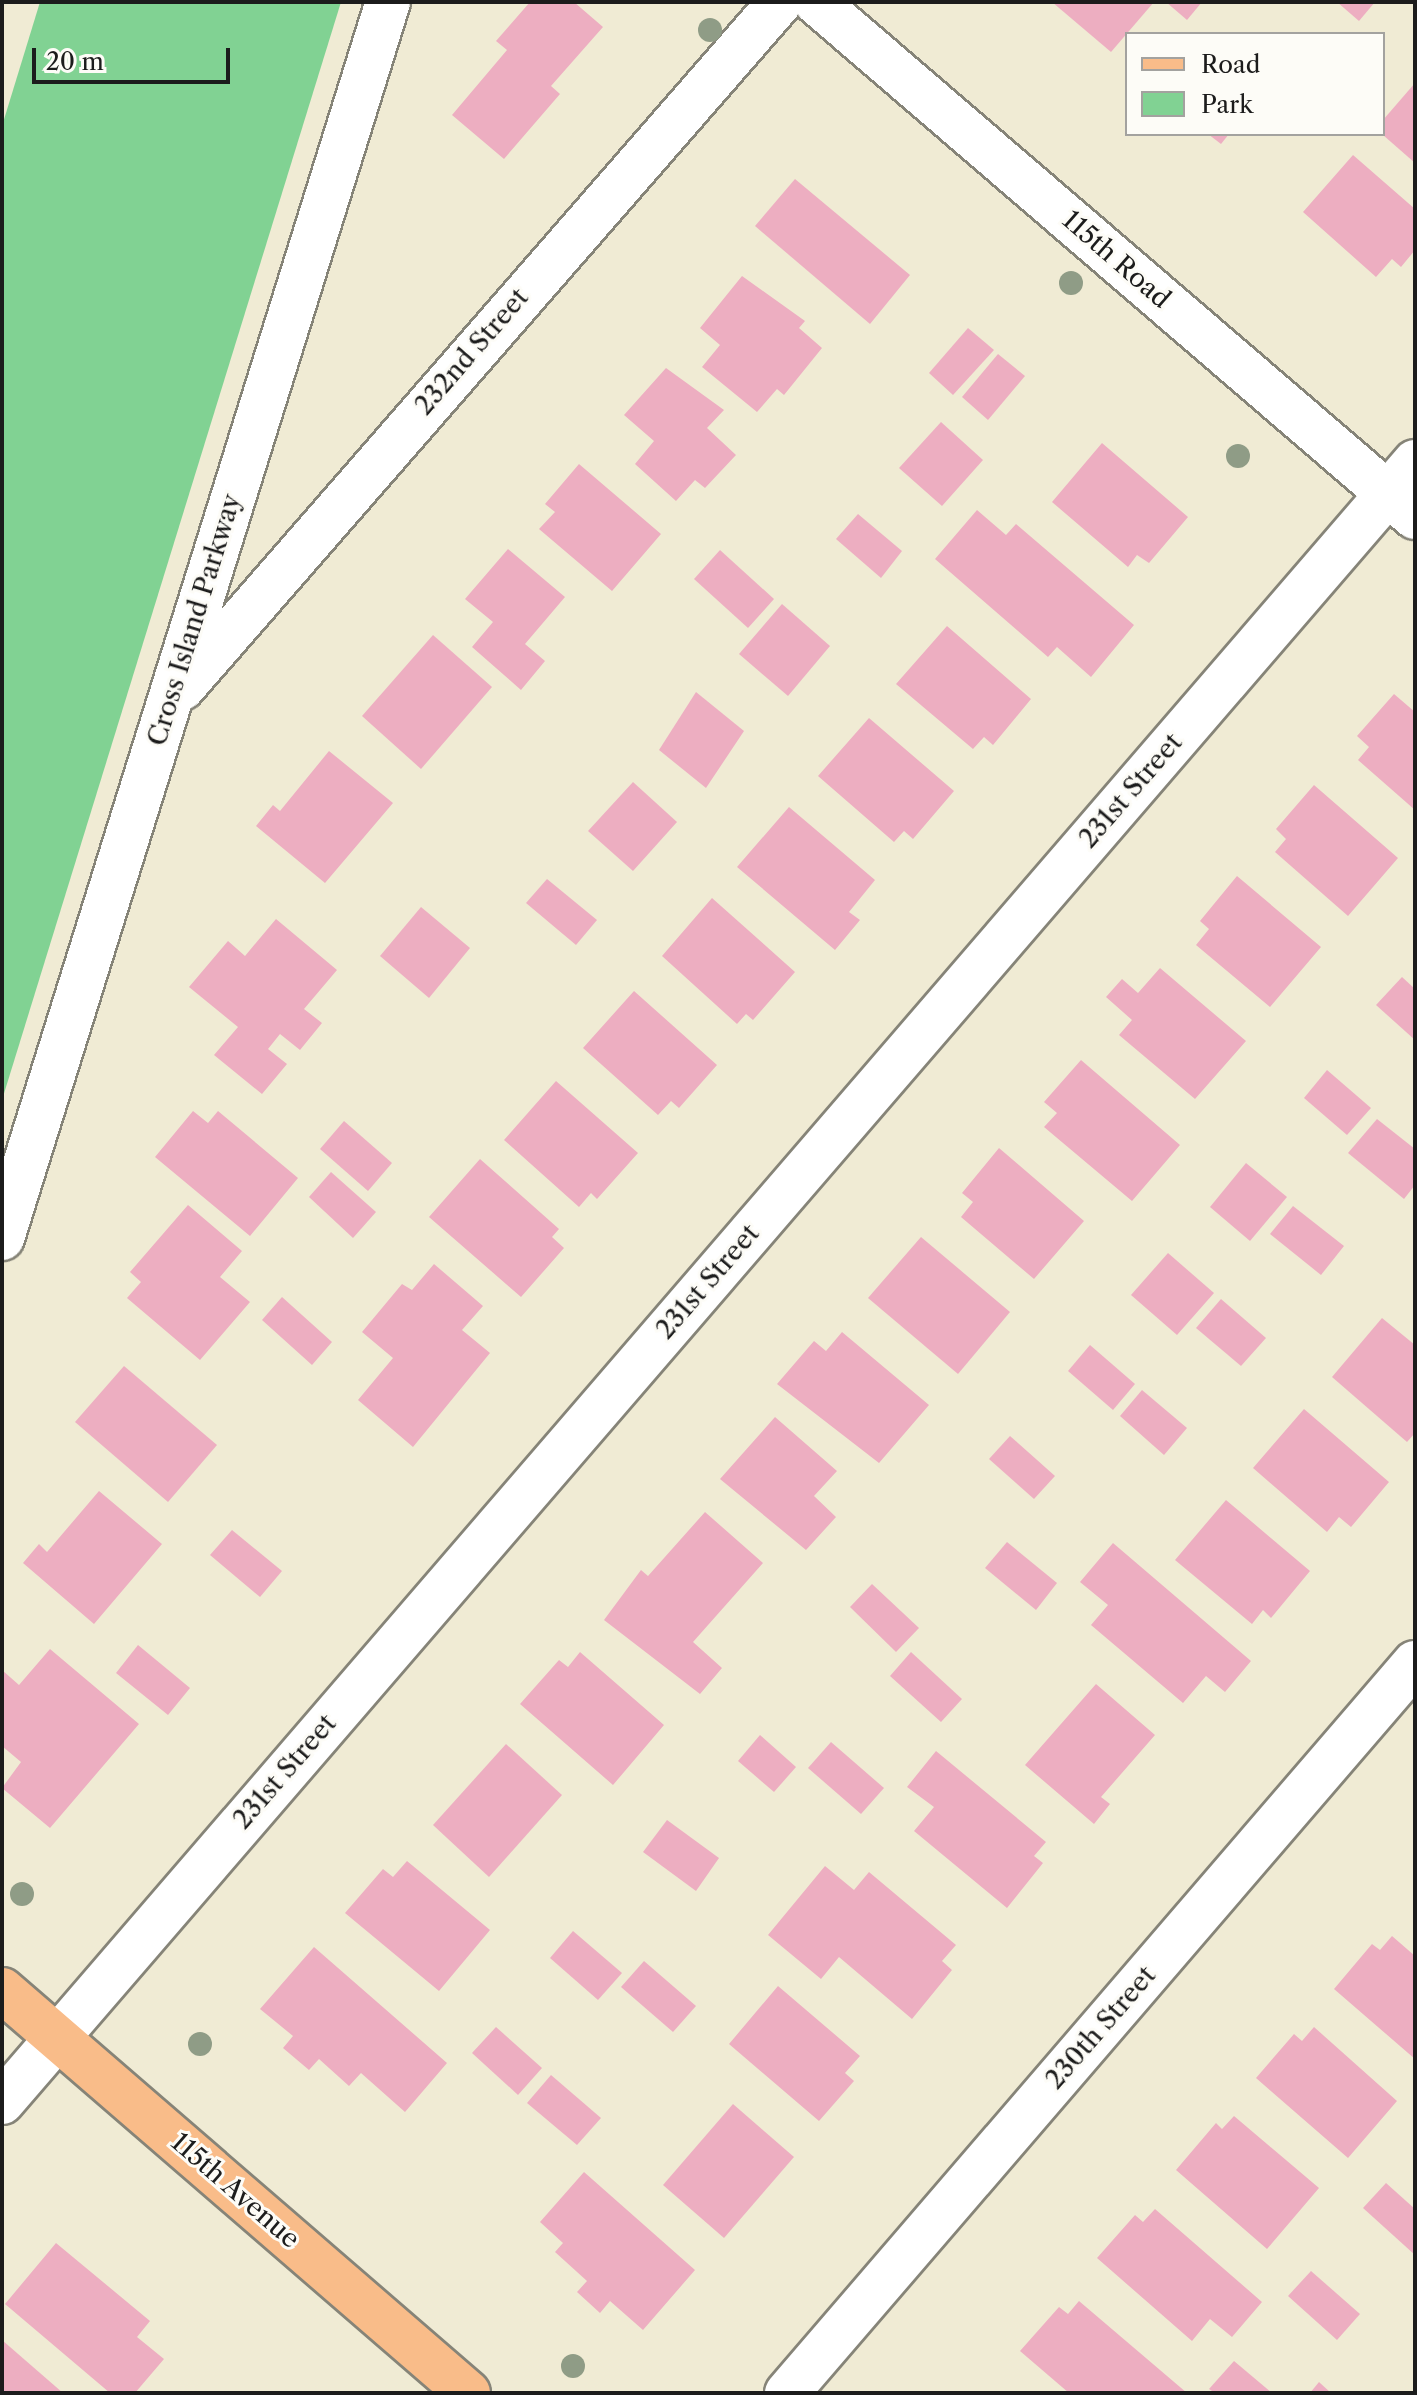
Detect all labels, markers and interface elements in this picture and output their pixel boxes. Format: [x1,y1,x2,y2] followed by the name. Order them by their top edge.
[36,32,234,82] scale bar
[1125,32,1385,136] legend
[46,47,104,76] text: 20 m
[1201,50,1260,79] text: Road
[1201,90,1253,119] text: Park
[1056,205,1176,315] street label: 115th Road
[409,283,535,421] street label: 232nd Street
[142,490,248,750] street label: Cross Island Parkway
[1073,727,1189,855] street label: 231st Street
[650,1218,766,1346] street label: 231st Street
[227,1708,343,1836] street label: 231st Street
[1039,1960,1163,2096] street label: 230th Street
[164,2126,306,2256] street label: 115th Avenue

